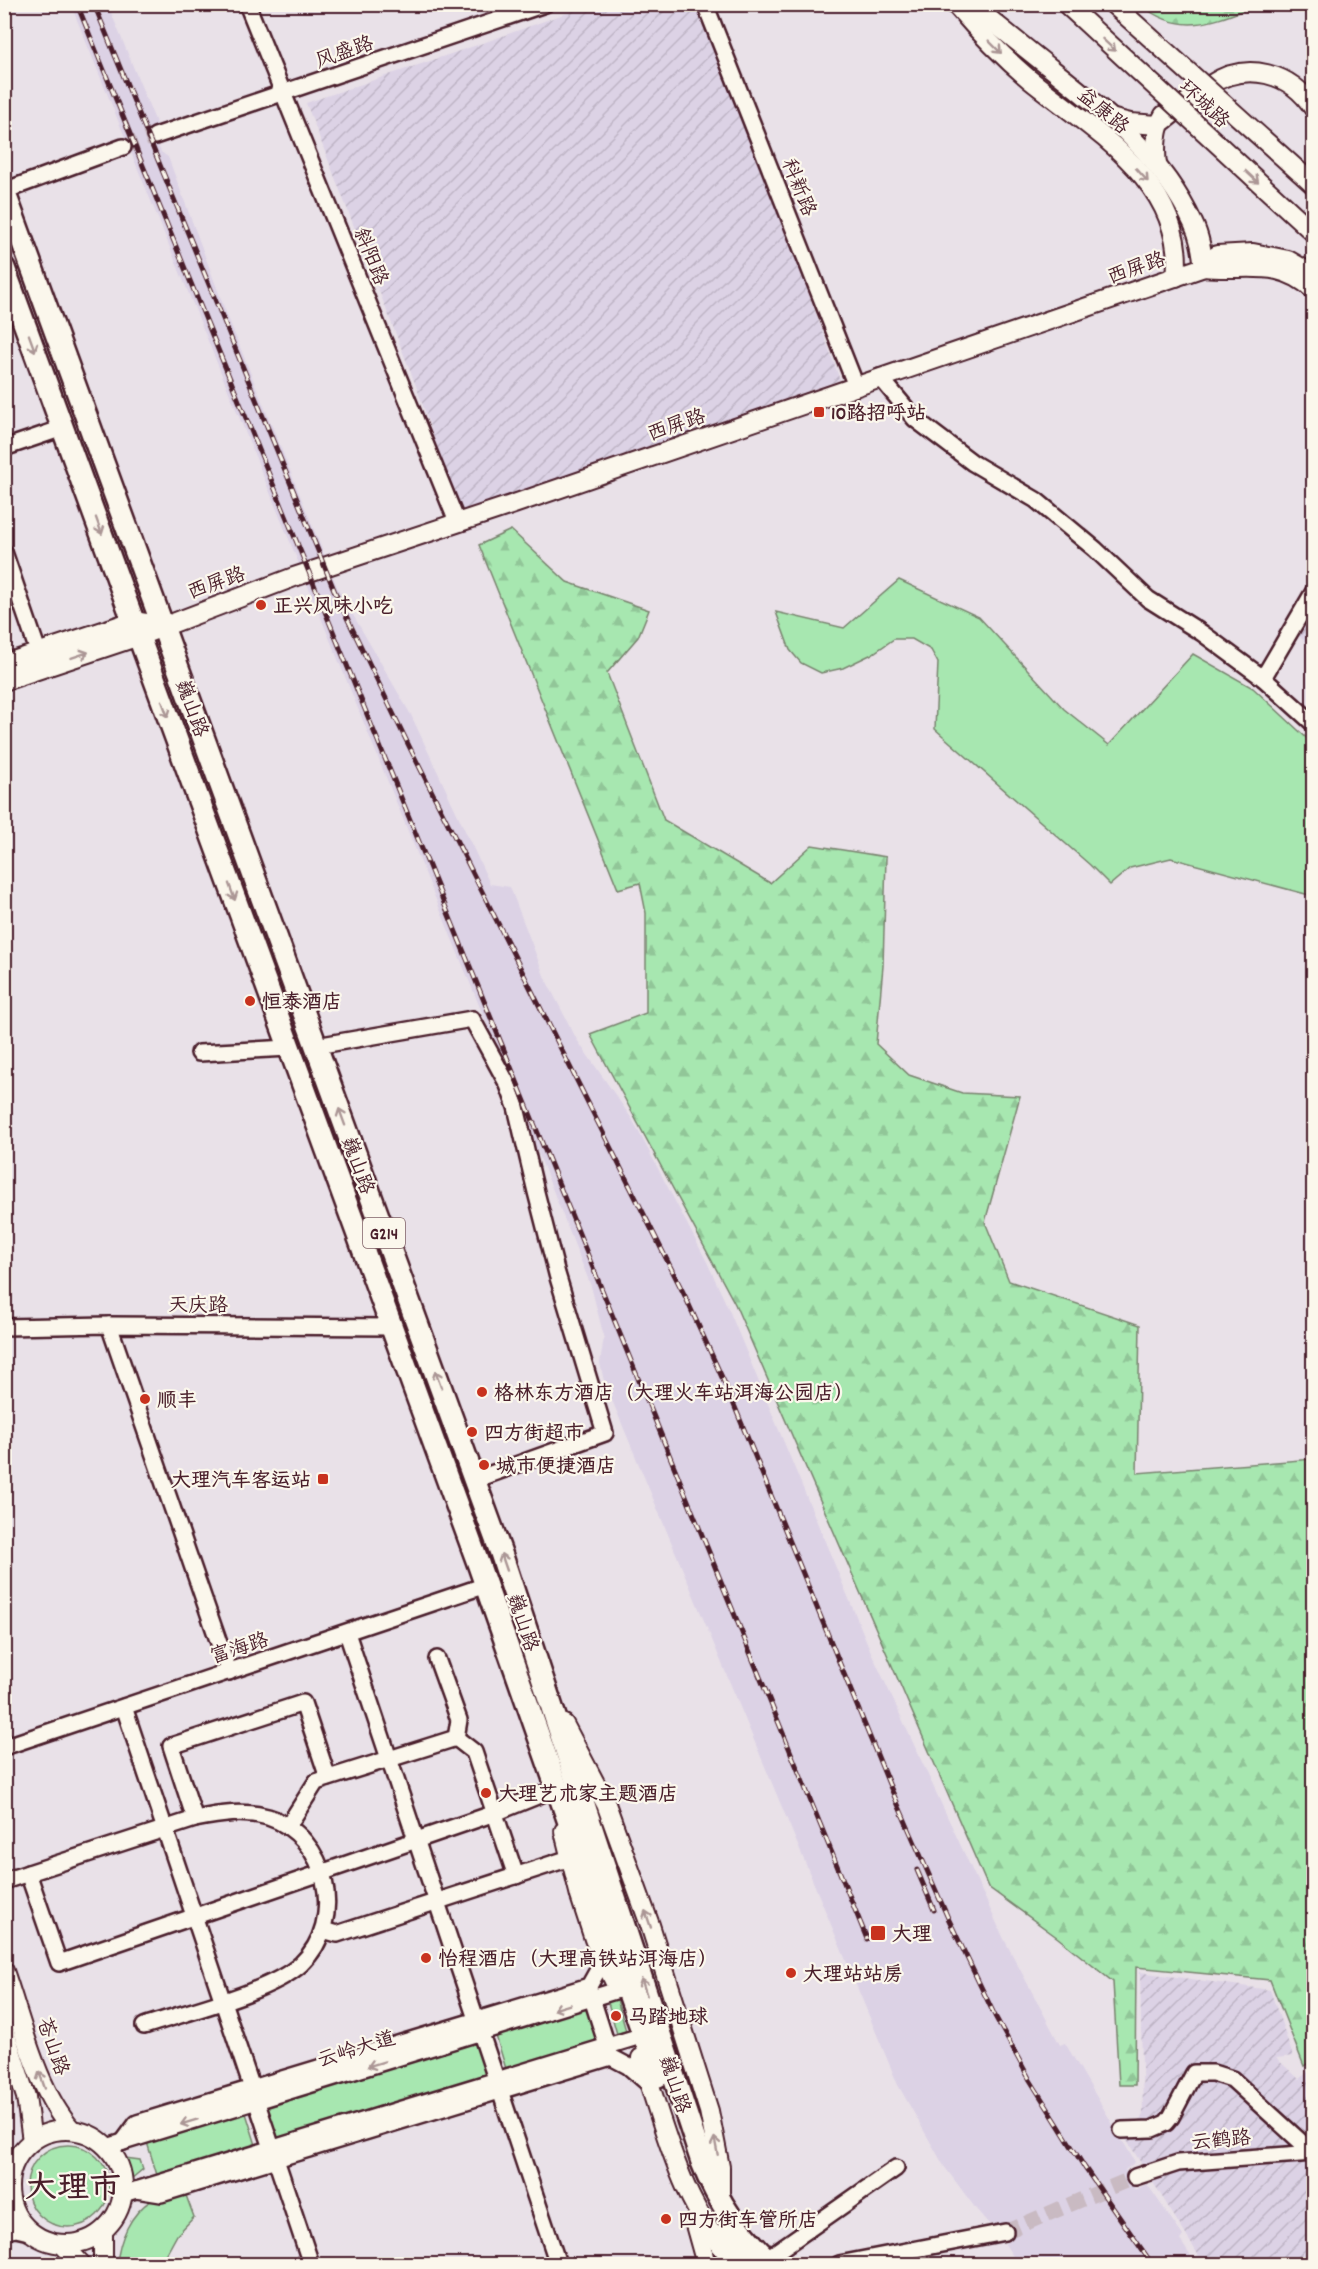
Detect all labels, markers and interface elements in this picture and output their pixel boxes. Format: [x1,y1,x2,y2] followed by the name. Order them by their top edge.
[312,31,379,77] street label: 风盛路
[1101,37,1116,51] one-way arrow
[988,40,1002,55] one-way arrow
[1171,74,1235,137] street label: 环城路
[1070,82,1135,143] street label: 益康路
[773,155,822,222] street label: 科新路
[1135,168,1149,183] one-way arrow
[1244,170,1259,184] one-way arrow
[345,224,394,291] street label: 斜阳路
[1104,247,1171,293] street label: 西屏路
[27,333,38,352] one-way arrow
[831,401,926,429] place label: 10路招呼站
[644,404,711,450] street label: 西屏路
[812,405,826,419] marker: 10路招呼站
[95,516,106,535] one-way arrow
[184,561,251,608] street label: 西屏路
[273,594,393,622] place label: 正兴风味小吃
[254,598,268,612] marker: 正兴风味小吃
[70,649,89,660] one-way arrow
[167,676,214,743] street label: 巍山路
[161,699,172,718] one-way arrow
[228,883,239,901] one-way arrow
[262,990,342,1018] place label: 恒泰酒店
[243,994,257,1008] marker: 恒泰酒店
[336,1108,347,1126] one-way arrow
[333,1133,380,1200] street label: 巍山路
[363,1218,405,1248] road number: G214
[168,1293,229,1321] street label: 天庆路
[431,1370,442,1389] one-way arrow
[494,1381,854,1409] place label: 格林东方酒店（大理火车站洱海公园店）
[475,1385,489,1399] marker: 格林东方酒店（大理火车站洱海公园店）
[157,1388,197,1416] place label: 顺丰
[138,1392,152,1406] marker: 顺丰
[484,1421,584,1449] place label: 四方街超市
[465,1425,479,1439] marker: 四方街超市
[496,1454,616,1482] place label: 城市便捷酒店
[477,1458,491,1472] marker: 城市便捷酒店
[171,1468,311,1496] place label: 大理汽车客运站
[316,1472,330,1486] marker: 大理汽车客运站
[498,1553,509,1572] one-way arrow
[499,1590,544,1657] street label: 巍山路
[207,1627,274,1672] street label: 富海路
[498,1782,678,1810] place label: 大理艺术家主题酒店
[479,1786,493,1800] marker: 大理艺术家主题酒店
[642,1910,653,1929] one-way arrow
[892,1922,932,1950] place label: 大理
[869,1924,887,1942] marker: 大理
[438,1947,718,1975] place label: 怡程酒店（大理高铁站洱海店）
[419,1951,433,1965] marker: 怡程酒店（大理高铁站洱海店）
[803,1962,903,1990] place label: 大理站站房
[784,1966,798,1980] marker: 大理站站房
[637,1978,648,1997] one-way arrow
[553,2002,572,2013] one-way arrow
[628,2005,708,2033] place label: 马踏地球
[609,2009,623,2023] marker: 马踏地球
[28,2014,74,2081] street label: 苍山路
[315,2026,399,2076] street label: 云岭大道
[651,2052,696,2119] street label: 巍山路
[367,2060,386,2071] one-way arrow
[35,2071,46,2090] one-way arrow
[180,2117,199,2128] one-way arrow
[1190,2125,1253,2159] street label: 云鹤路
[710,2136,721,2156] one-way arrow
[25,2168,121,2214] district label: 大理市
[678,2208,818,2236] place label: 四方街车管所店
[659,2212,673,2226] marker: 四方街车管所店

